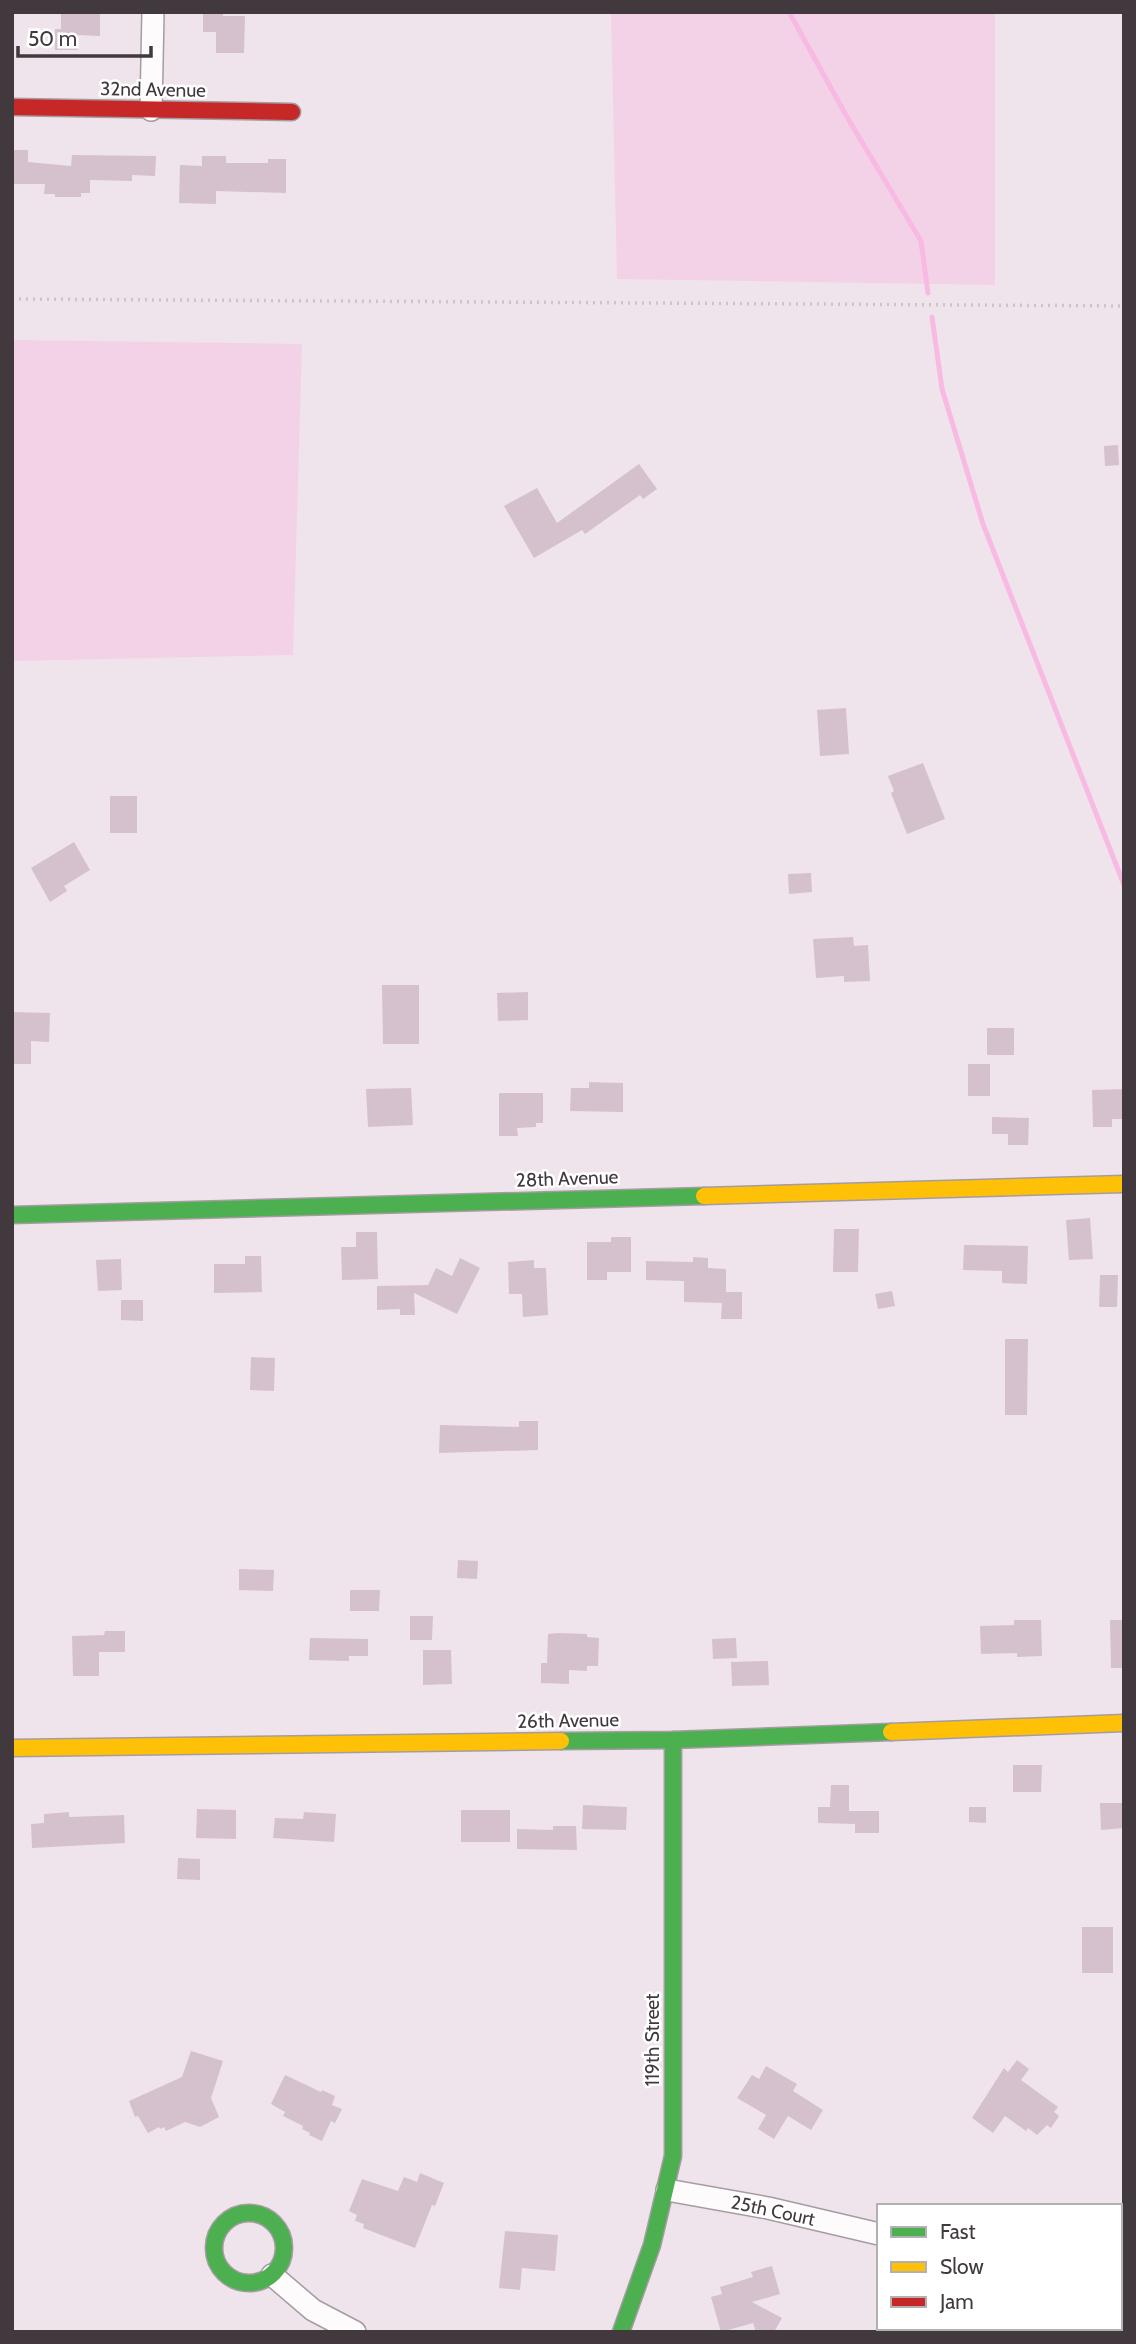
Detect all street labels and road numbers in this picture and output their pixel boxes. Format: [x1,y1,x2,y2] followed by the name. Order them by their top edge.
[100,77,206,102] street label: 32nd Avenue
[515,1165,619,1192] street label: 28th Avenue
[517,1708,619,1733] street label: 26th Avenue
[641,1993,664,2087] street label: 119th Street
[729,2190,818,2231] street label: 25th Court

